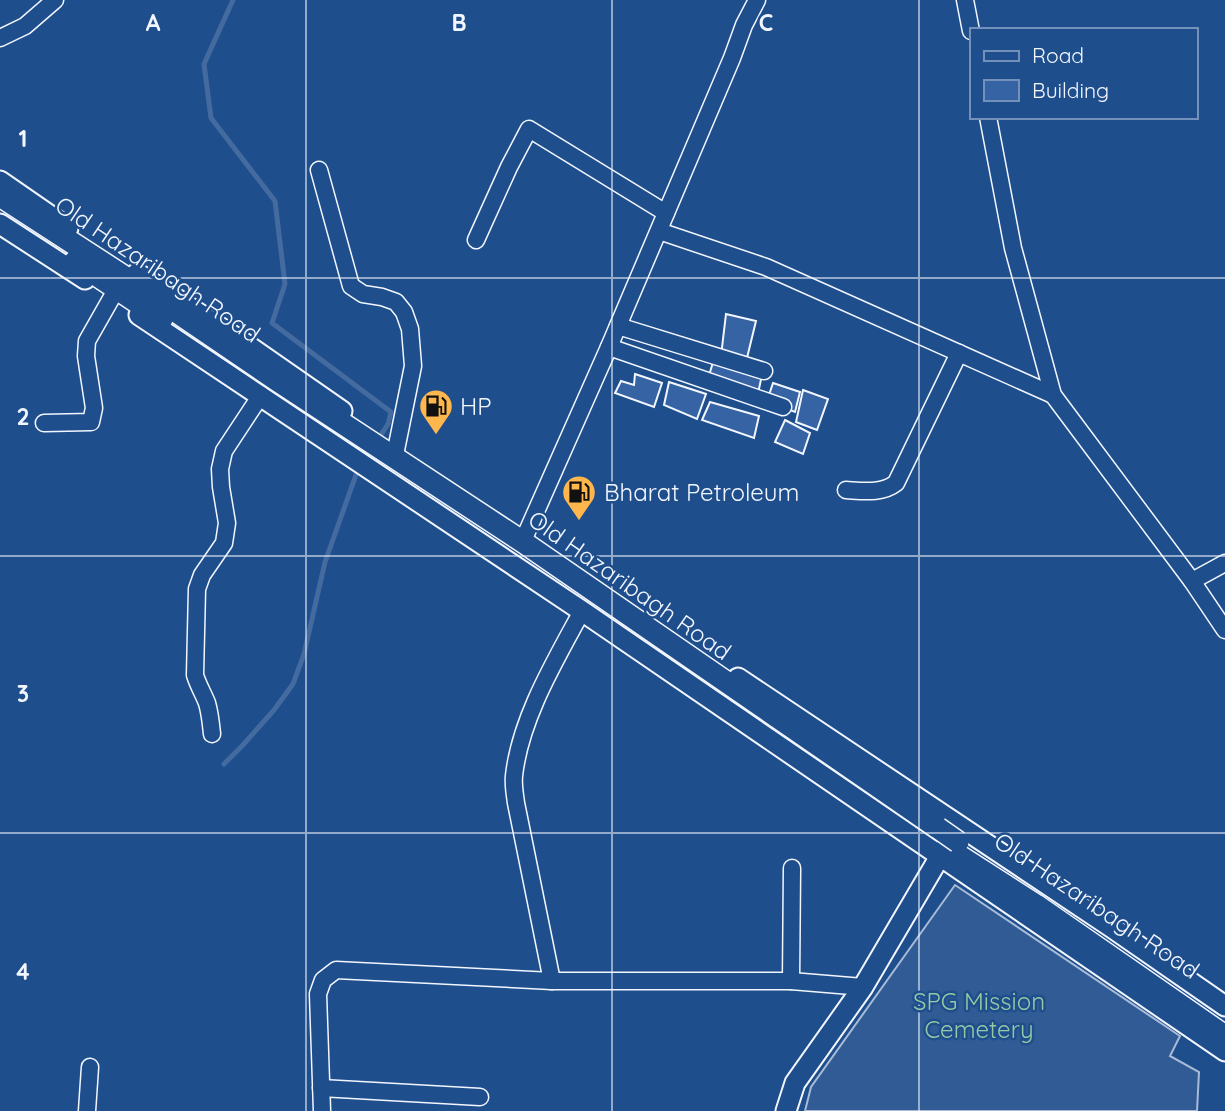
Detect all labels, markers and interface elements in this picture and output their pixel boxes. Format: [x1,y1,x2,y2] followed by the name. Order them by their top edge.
[146,8,161,37] text: A
[451,8,467,37] text: B
[759,8,773,37] text: C
[970,28,1197,119] legend
[1032,42,1084,68] text: Road
[1032,77,1109,103] text: Building
[19,124,27,153] text: 1
[50,189,266,349] street label: Old Hazaribagh Road
[417,387,455,436] fuel station icon: HP
[460,391,492,421] place label: HP
[16,402,30,431] text: 2
[560,473,598,522] fuel station icon: Bharat Petroleum
[604,477,799,507] place label: Bharat Petroleum
[523,504,737,666] street label: Old Hazaribagh Road
[17,679,29,708] text: 3
[989,825,1205,985] street label: Old Hazaribagh Road
[16,957,30,986] text: 4
[913,986,1045,1044] park label: SPG Mission Cemetery

